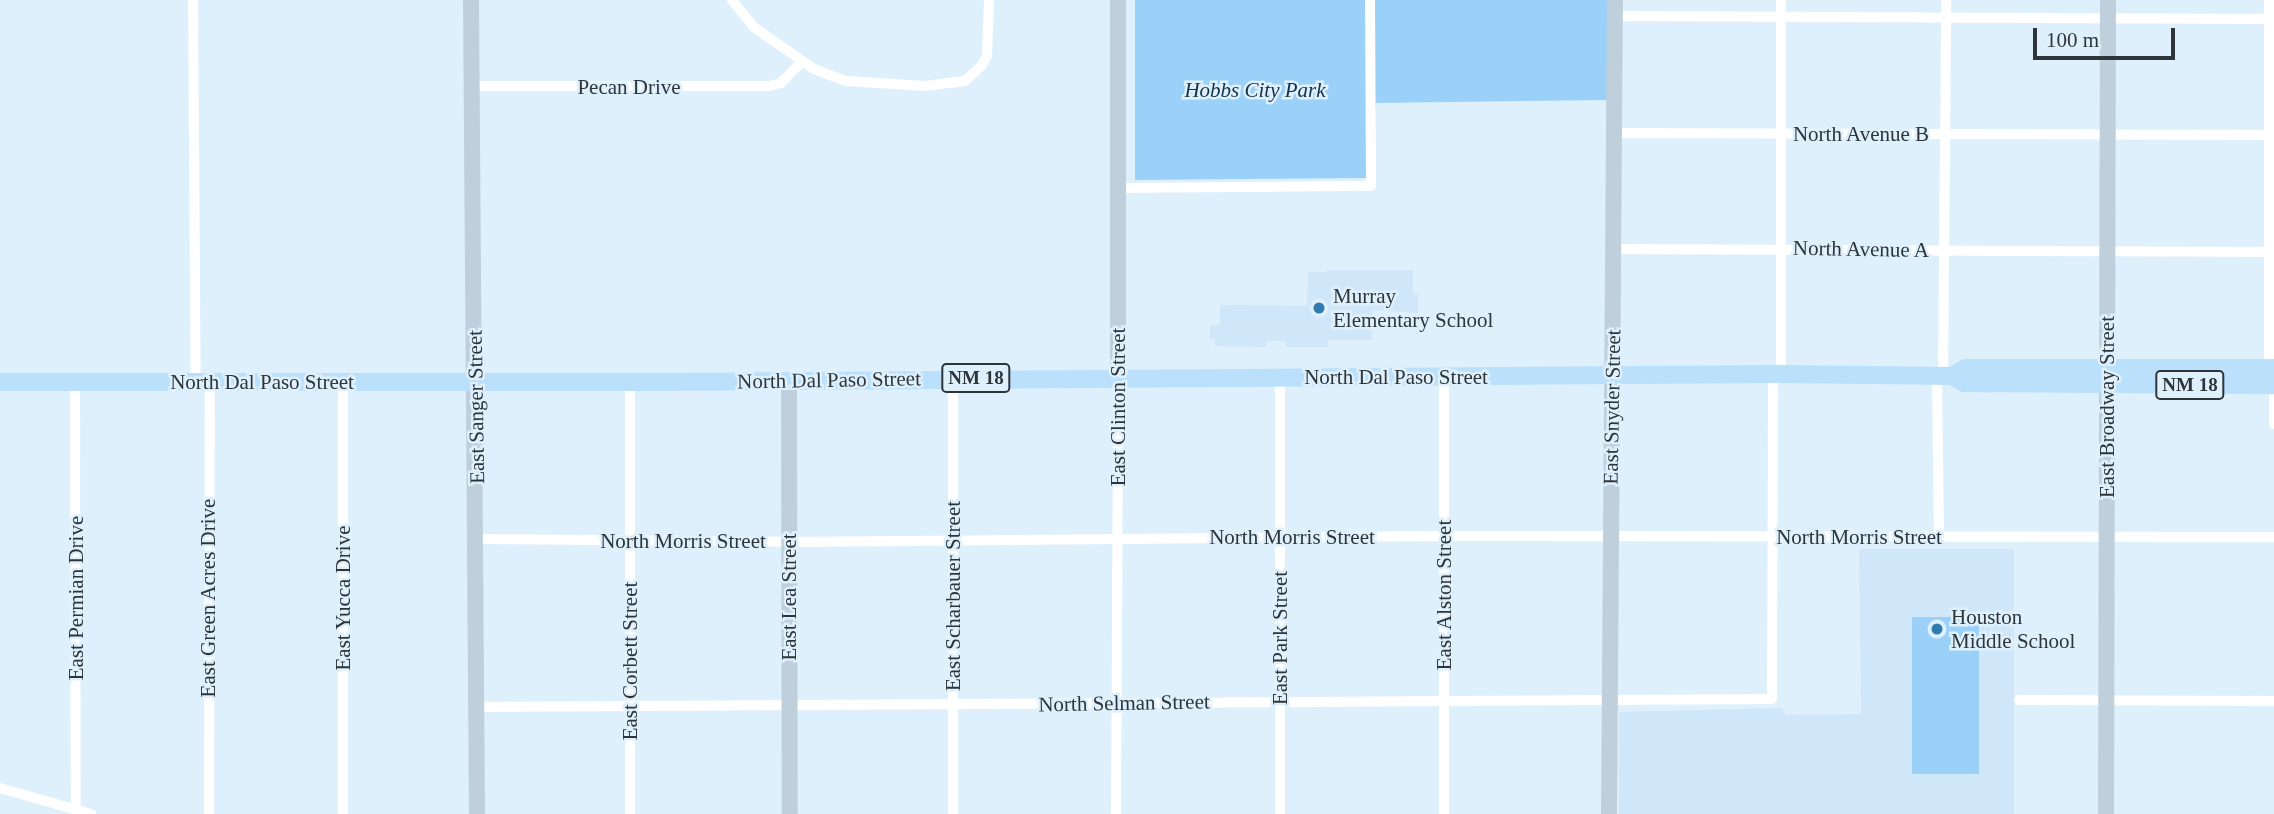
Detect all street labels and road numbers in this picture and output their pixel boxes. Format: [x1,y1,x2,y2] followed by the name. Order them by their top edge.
[577,74,681,100] street label: Pecan Drive
[1792,121,1930,147] street label: North Avenue B
[1792,235,1930,263] street label: North Avenue A
[2094,316,2120,498] street label: East Broadway Street
[1105,328,1131,486] street label: East Clinton Street
[1598,329,1626,485] street label: East Snyder Street
[462,330,490,484] street label: East Sanger Street
[941,362,1011,394] road number: NM 18
[1304,364,1488,390] street label: North Dal Paso Street
[737,366,921,394] street label: North Dal Paso Street
[170,369,354,395] street label: North Dal Paso Street
[2155,370,2225,400] road number: NM 18
[195,498,221,698] street label: East Green Acres Drive
[940,501,966,691] street label: East Scharbauer Street
[63,516,89,680] street label: East Permian Drive
[1431,519,1457,671] street label: East Alston Street
[1209,524,1375,550] street label: North Morris Street
[1776,524,1942,550] street label: North Morris Street
[330,525,356,671] street label: East Yucca Drive
[600,528,766,554] street label: North Morris Street
[776,533,802,661] street label: East Lea Street
[1267,571,1293,705] street label: East Park Street
[617,582,643,740] street label: East Corbett Street
[1038,689,1210,717] street label: North Selman Street

